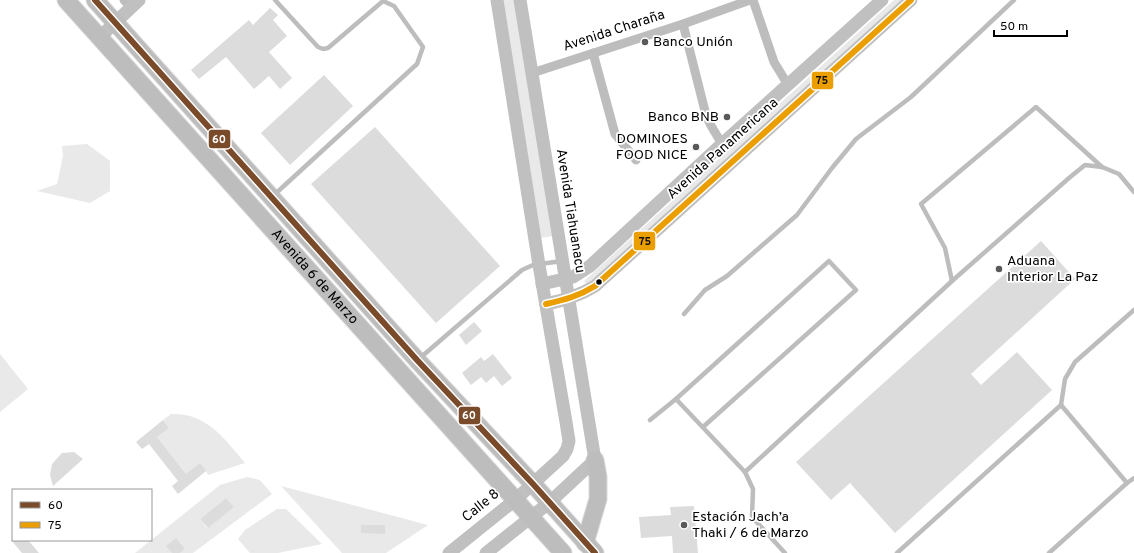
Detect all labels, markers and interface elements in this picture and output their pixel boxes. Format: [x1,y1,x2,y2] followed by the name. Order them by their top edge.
[561,7,667,55] street label: Avenida Charaña
[994,12,1067,38] scale bar
[1000,19,1028,35] text: 50 m
[653,34,733,51] place label: Banco Unión
[640,37,650,47] marker: Banco Unión
[811,71,834,90] line badge: 75
[816,74,829,88] text: 75
[664,95,782,203] street label: Avenida Panamericana
[648,109,719,126] place label: Banco BNB
[722,112,732,122] marker: Banco BNB
[208,129,231,149] line badge: 60
[616,131,688,164] place label: DOMINOES FOOD NICE
[212,133,226,147] text: 60
[691,142,701,152] marker: DOMINOES FOOD NICE
[552,148,588,274] street label: Avenida Tiahuanacu
[267,225,362,328] street label: Avenida 6 de Marzo
[633,231,656,251] line badge: 75
[639,235,652,249] text: 75
[1007,253,1098,286] place label: Aduana Interior La Paz
[994,264,1004,274] marker: Aduana Interior La Paz
[594,277,604,287] unlabelled marker
[458,406,481,425] line badge: 60
[462,409,476,423] text: 60
[459,486,503,526] street label: Calle 8
[12,489,152,541] legend
[48,498,63,514] text: 60
[692,509,809,542] place label: Estación Jach’a Thaki / 6 de Marzo
[48,518,62,534] text: 75
[679,520,689,530] marker: Estación Jach’a Thaki / 6 de Marzo

